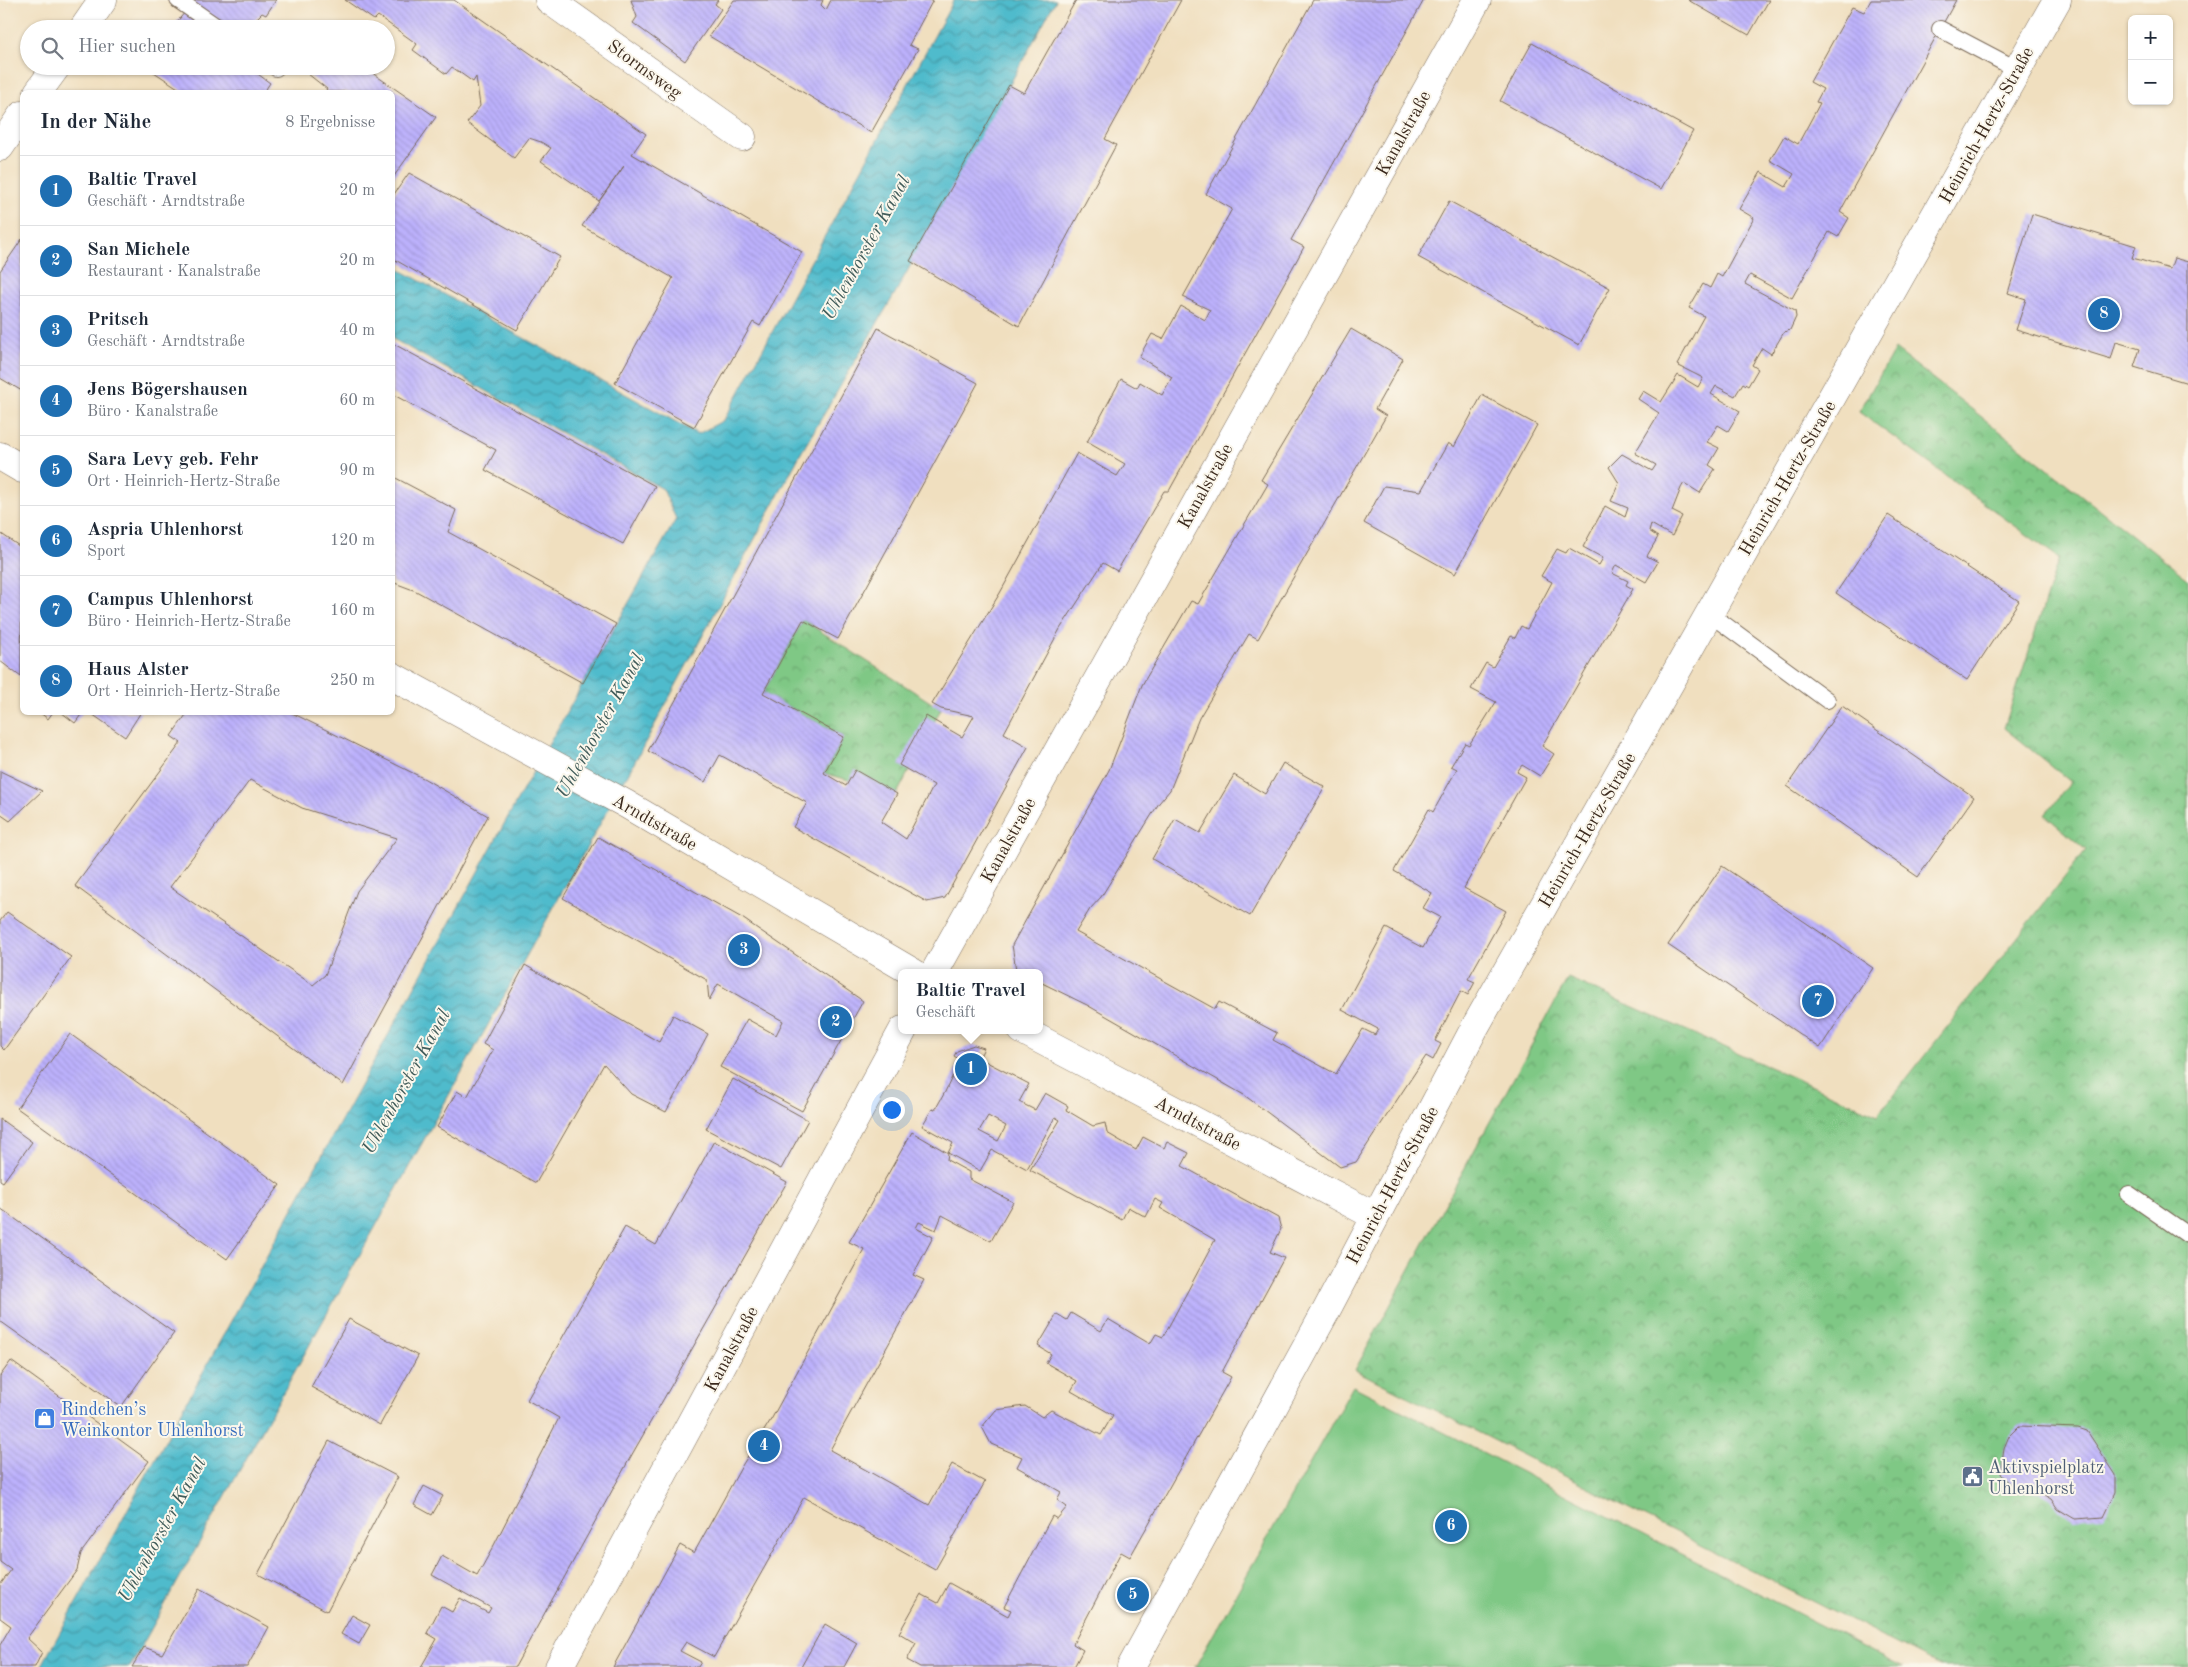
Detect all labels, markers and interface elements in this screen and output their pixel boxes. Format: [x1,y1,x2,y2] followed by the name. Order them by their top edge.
[2128,15,2173,105] map controls
[2128,15,2173,60] button: +
[20,20,395,75] search box
[38,34,66,62] icon: search
[604,37,685,103] street label: Stormsweg
[78,38,176,57] text: Hier suchen
[1936,44,2037,207] street label: Heinrich-Hertz-Straße
[2128,60,2173,105] button: −
[1373,88,1435,179] street label: Kanalstraße
[40,112,151,133] text: In der Nähe
[285,115,375,131] text: 8 Ergebnisse
[87,171,197,190] text: Baltic Travel
[820,172,915,324] water label: Uhlenhorster Kanal
[51,183,61,199] text: 1
[339,183,375,199] text: 20 m
[87,194,245,210] text: Geschäft · Arndtstraße
[87,241,190,260] text: San Michele
[51,253,61,269] text: 2
[339,253,375,269] text: 20 m
[87,264,261,280] text: Restaurant · Kanalstraße
[2088,295,2120,333] pin: 8
[87,311,149,330] text: Pritsch
[51,323,61,339] text: 3
[339,323,375,339] text: 40 m
[87,334,245,350] text: Geschäft · Arndtstraße
[87,381,248,400] text: Jens Bögershausen
[51,393,61,409] text: 4
[339,393,375,409] text: 60 m
[1736,398,1840,559] street label: Heinrich-Hertz-Straße
[87,404,218,420] text: Büro · Kanalstraße
[1175,441,1237,532] street label: Kanalstraße
[87,451,259,470] text: Sara Levy geb. Fehr
[51,463,61,479] text: 5
[339,463,375,479] text: 90 m
[87,474,280,490] text: Ort · Heinrich-Hertz-Straße
[87,521,243,540] text: Aspria Uhlenhorst
[51,533,61,549] text: 6
[330,533,375,549] text: 120 m
[87,544,125,560] text: Sport
[87,591,253,610] text: Campus Uhlenhorst
[51,603,61,619] text: 7
[330,603,375,619] text: 160 m
[87,614,291,630] text: Büro · Heinrich-Hertz-Straße
[554,650,649,802] water label: Uhlenhorster Kanal
[87,661,189,680] text: Haus Alster
[51,673,61,689] text: 8
[330,673,375,689] text: 250 m
[87,684,280,700] text: Ort · Heinrich-Hertz-Straße
[1536,750,1640,911] street label: Heinrich-Hertz-Straße
[609,791,700,854] street label: Arndtstraße
[978,795,1040,886] street label: Kanalstraße
[728,931,760,969] pin: 3
[898,969,1043,1034] popup
[915,982,1026,1001] text: Baltic Travel
[1802,982,1834,1020] pin: 7
[820,1003,852,1041] pin: 2
[915,1005,976,1021] text: Geschäft
[360,1006,455,1158] water label: Uhlenhorster Kanal
[955,1050,987,1088] pin: 1
[1152,1094,1244,1154] street label: Arndtstraße
[879,1097,905,1123] your location
[1344,1104,1442,1267] street label: Heinrich-Hertz-Straße
[702,1304,762,1395] street label: Kanalstraße
[61,1401,244,1440] place label: Rindchen’s Weinkontor Uhlenhorst
[33,1407,57,1431] shop icon: Rindchen’s Weinkontor Uhlenhorst
[748,1427,780,1465] pin: 4
[116,1454,211,1606] water label: Uhlenhorster Kanal
[1988,1459,2104,1498] place label: Aktivspielplatz Uhlenhorst
[1960,1465,1984,1489] public building icon: Aktivspielplatz Uhlenhorst
[1435,1507,1467,1545] pin: 6
[1117,1576,1149,1614] pin: 5

